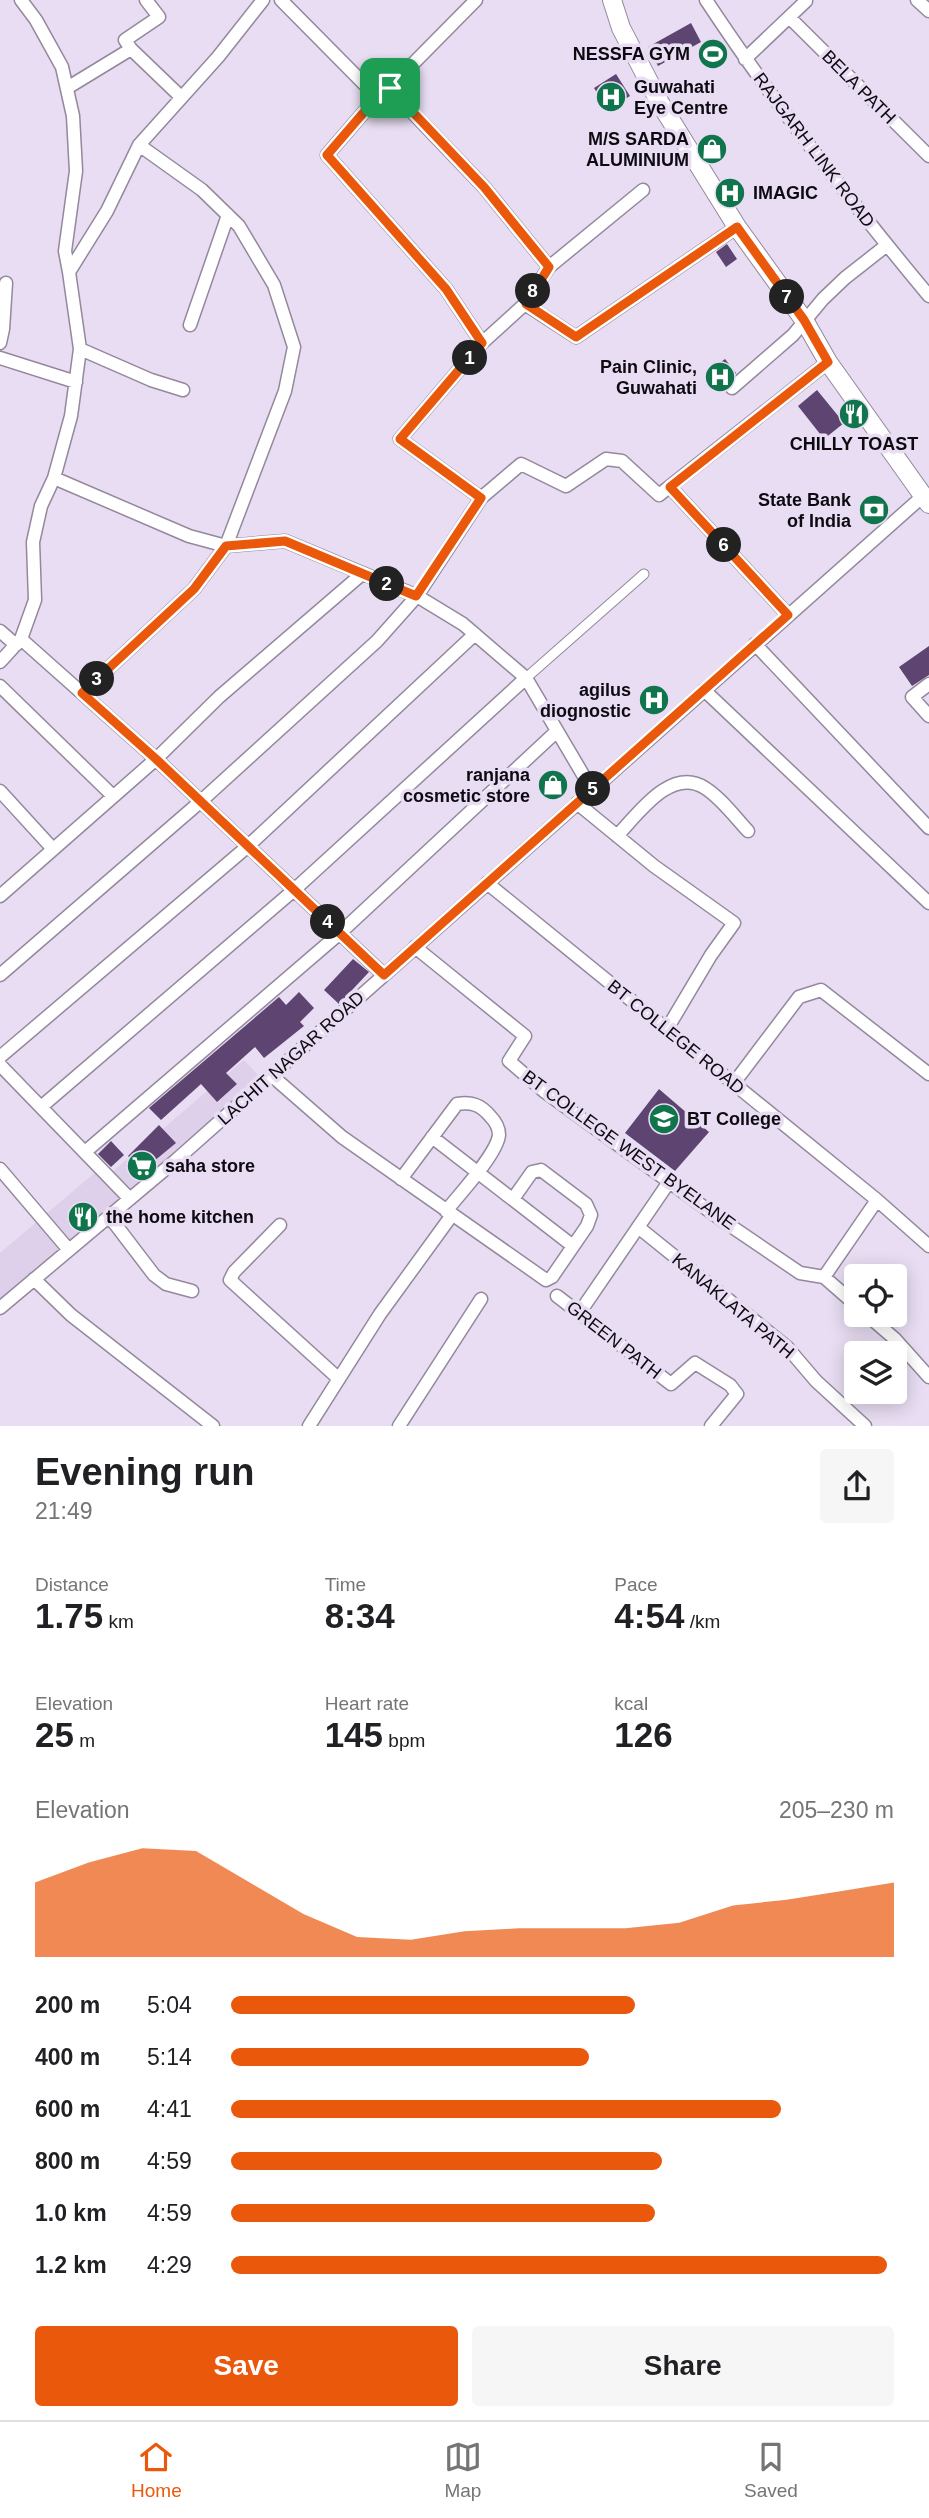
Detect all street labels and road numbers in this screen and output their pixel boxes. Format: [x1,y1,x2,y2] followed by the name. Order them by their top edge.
[818,46,900,128] street label: BELA PATH
[749,69,879,231] street label: RAJGARH LINK ROAD
[604,976,748,1098] street label: BT COLLEGE ROAD
[214,987,368,1129] street label: LACHIT NAGAR ROAD
[519,1066,739,1234] street label: BT COLLEGE WEST BYELANE
[668,1249,798,1363] street label: KANAKLATA PATH
[563,1297,665,1383] street label: GREEN PATH

